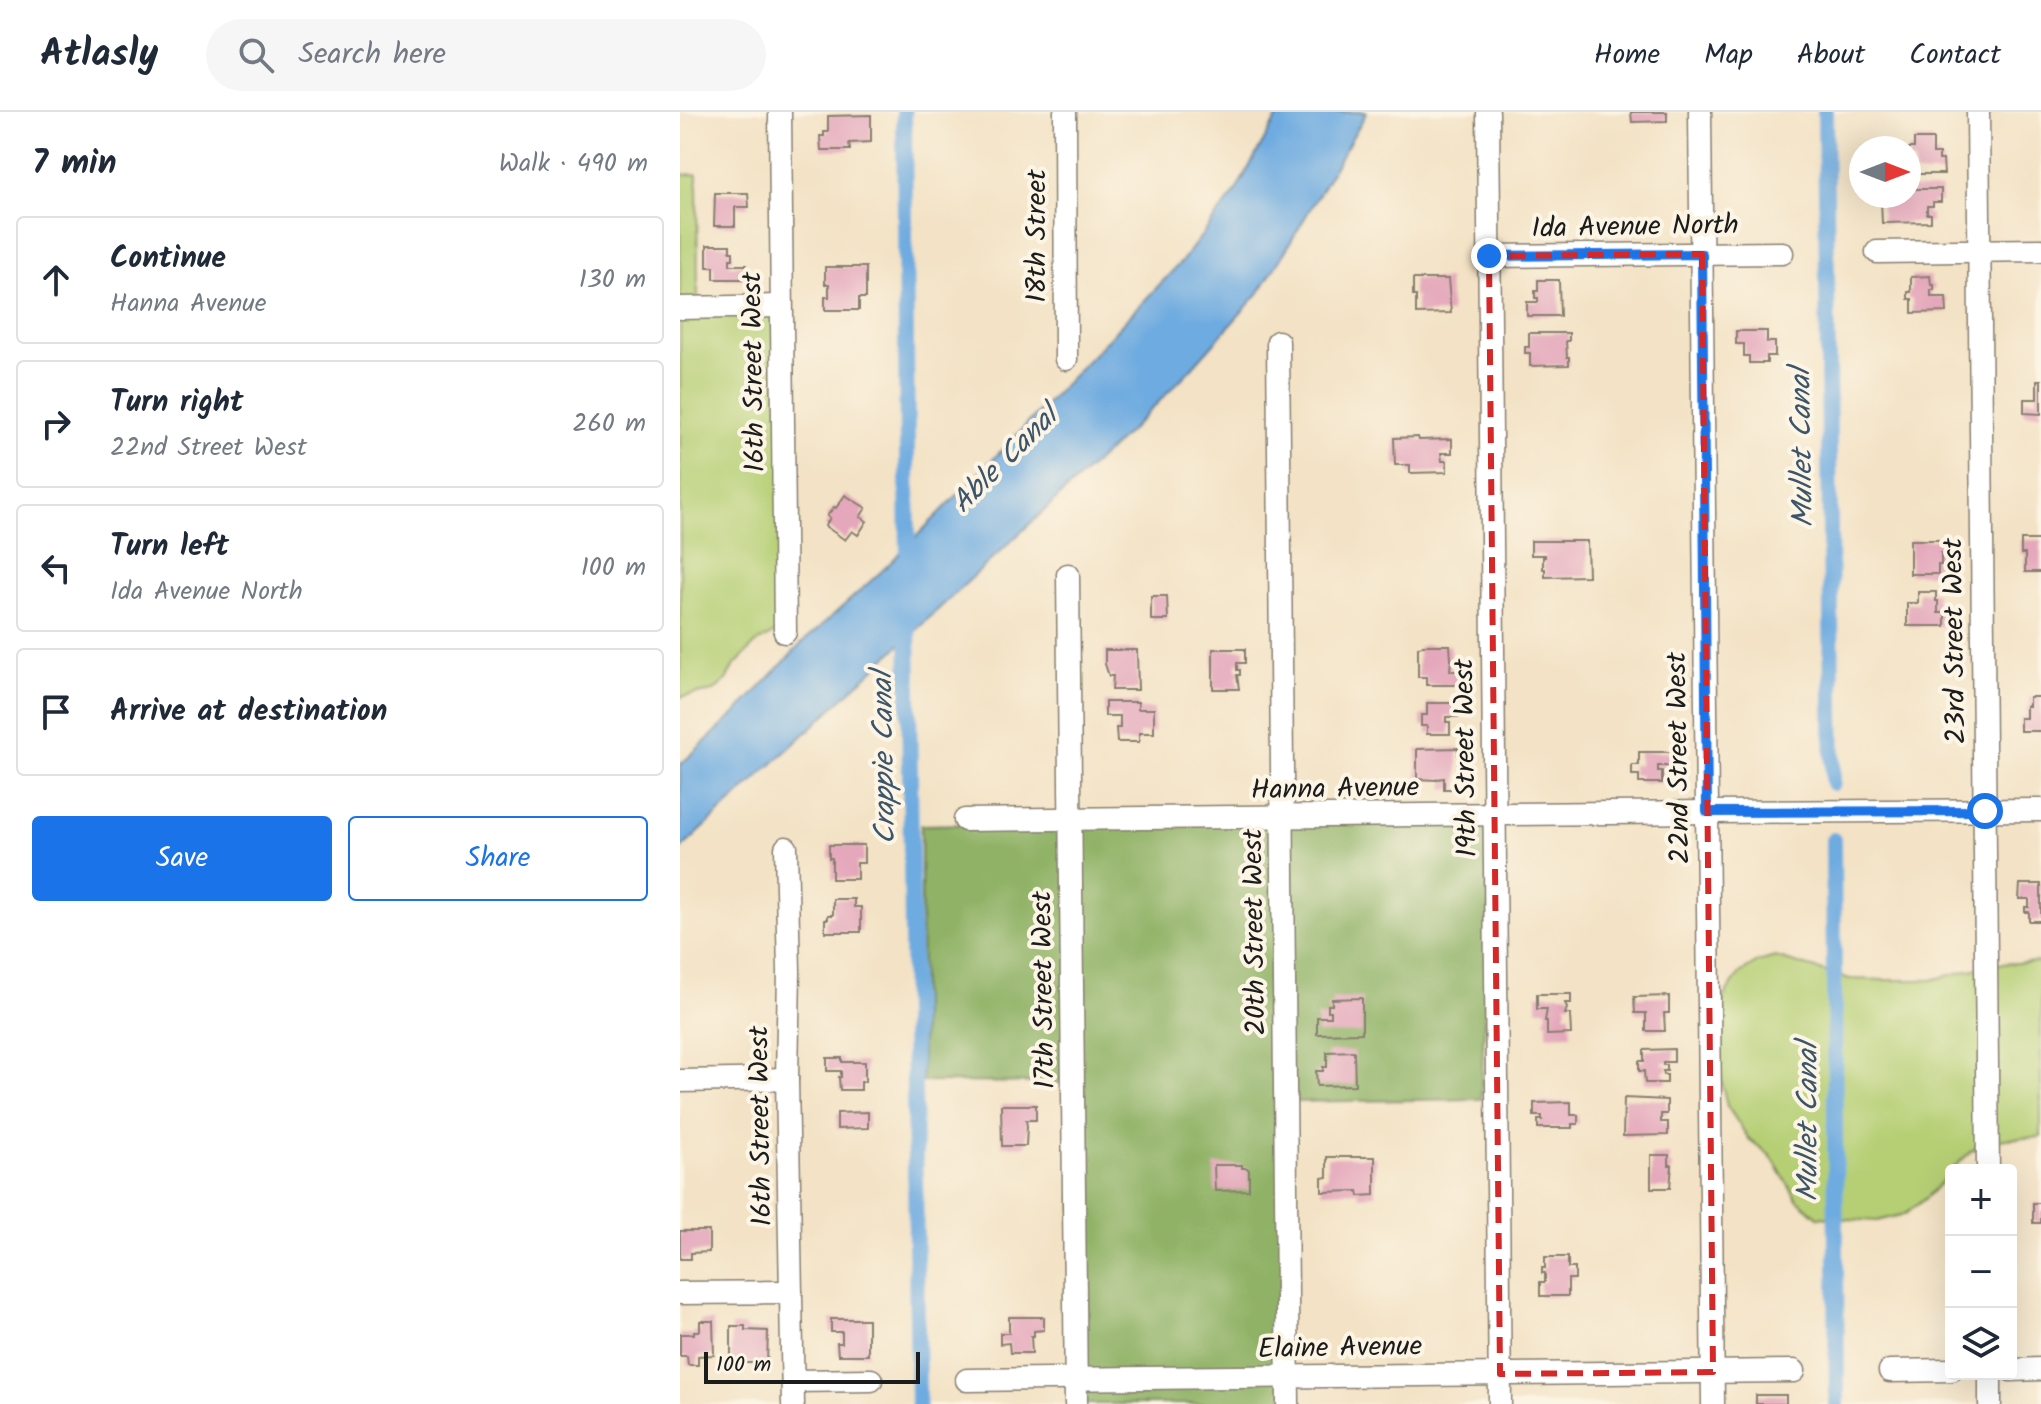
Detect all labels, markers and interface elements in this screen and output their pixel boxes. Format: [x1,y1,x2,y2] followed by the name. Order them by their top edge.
[206,19,766,91] search box
[40,25,158,85] text: Atlasly
[298,31,446,79] text: Search here
[234,33,278,77] icon: search
[1594,33,1660,78] text: Home
[1704,33,1753,78] text: Map
[1797,33,1865,78] text: About
[1909,33,2001,78] text: Contact
[1849,136,1921,208] north arrow
[32,137,117,191] text: 7 min
[499,143,648,185] text: Walk · 490 m
[1015,168,1060,303] street label: 18th Street
[1531,203,1739,252] street label: Ida Avenue North
[110,235,226,283] text: Continue
[1471,238,1507,274] route end
[34,258,78,302] icon: ahead
[579,259,646,301] text: 130 m
[730,270,779,473] street label: 16th Street West
[110,283,267,325] text: Hanna Avenue
[1778,362,1828,528] water label: Mullet Canal
[110,379,243,427] text: Turn right
[940,391,1075,526] water label: Able Canal
[34,402,78,446] icon: right
[572,403,646,445] text: 260 m
[110,427,307,469] text: 22nd Street West
[110,523,229,571] text: Turn left
[1931,536,1980,744] street label: 23rd Street West
[34,546,78,590] icon: left
[581,547,646,589] text: 100 m
[110,571,303,613] text: Ida Avenue North
[1655,650,1704,864] street label: 22nd Street West
[1442,657,1491,858] street label: 19th Street West
[859,666,911,845] water label: Crappie Canal
[110,688,387,736] text: Arrive at destination
[34,690,78,734] icon: arrive
[1250,766,1420,813] street label: Hanna Avenue
[1967,793,2003,829] route start
[32,816,332,901] button: Save
[348,816,648,901] button: Share
[1231,827,1280,1036] street label: 20th Street West
[1020,889,1069,1089] street label: 17th Street West
[737,1024,786,1227] street label: 16th Street West
[1785,1037,1833,1202] water label: Mullet Canal
[1945,1164,2017,1380] map controls
[1945,1164,2017,1236] button: +
[1945,1236,2017,1308] button: −
[1945,1308,2017,1380] button: layers
[1258,1325,1423,1372] street label: Elaine Avenue
[704,1348,920,1384] scale bar
[716,1348,771,1383] text: 100 m

